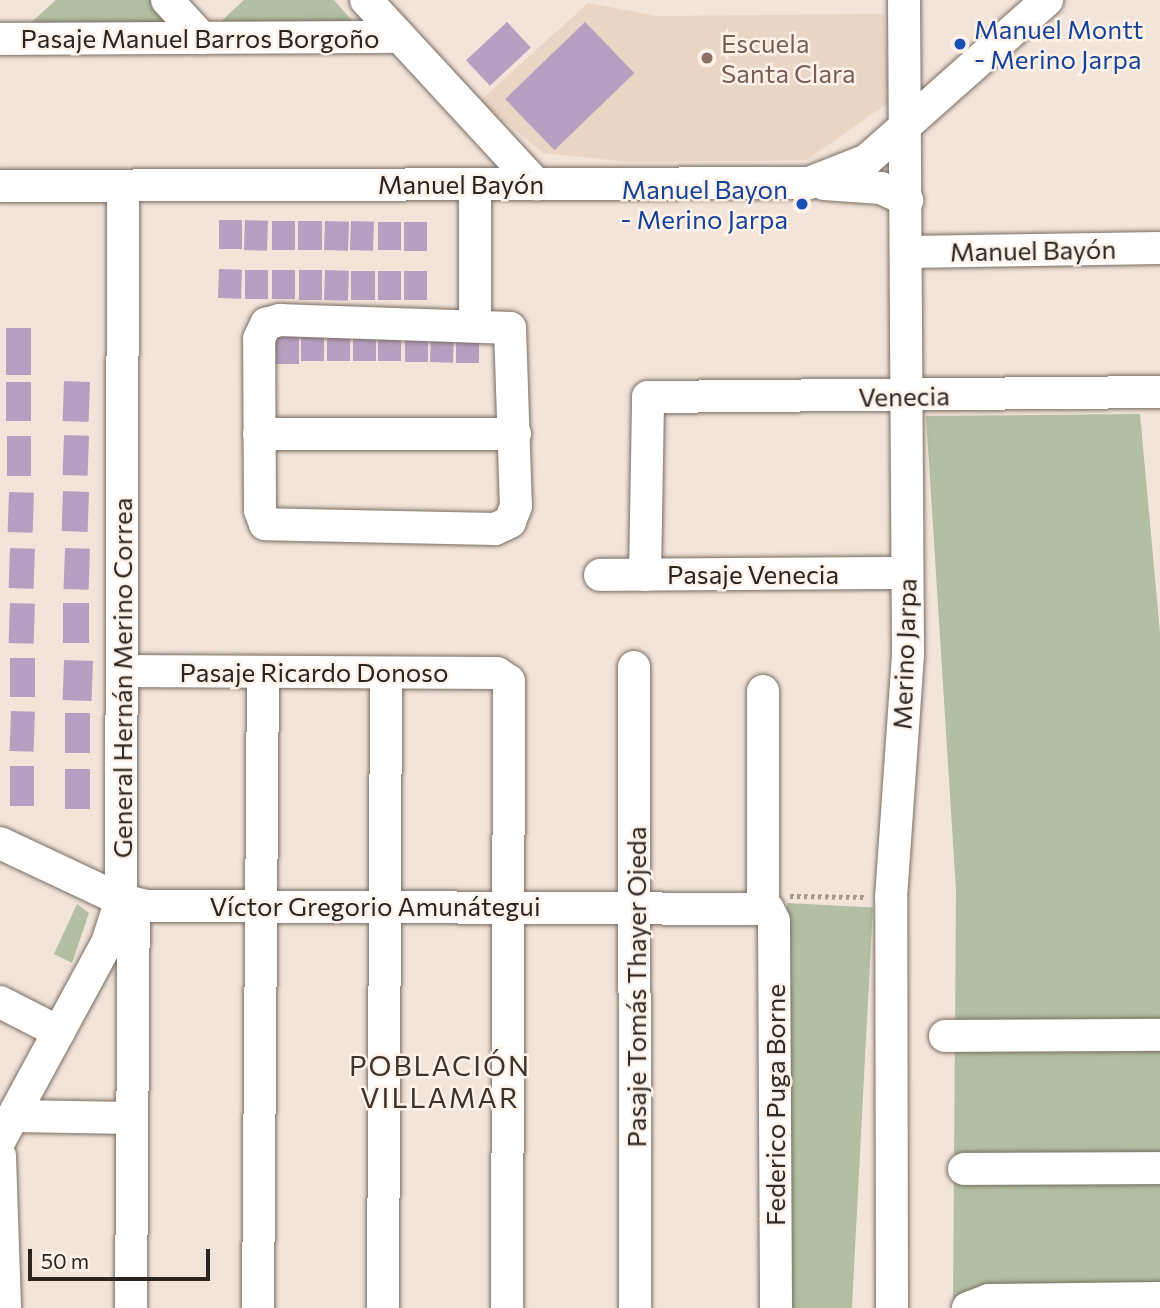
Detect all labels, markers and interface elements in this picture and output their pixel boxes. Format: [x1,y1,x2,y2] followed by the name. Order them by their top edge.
[974,13,1144,74] place label: Manuel Montt - Merino Jarpa
[21,22,379,54] street label: Pasaje Manuel Barros Borgoño
[721,27,856,88] place label: Escuela Santa Clara
[952,36,968,52] marker: Manuel Montt - Merino Jarpa
[699,50,715,66] marker: Escuela Santa Clara
[378,168,544,200] street label: Manuel Bayón
[620,173,788,234] place label: Manuel Bayon - Merino Jarpa
[794,196,810,212] marker: Manuel Bayon - Merino Jarpa
[950,233,1116,267] street label: Manuel Bayón
[858,380,950,412] street label: Venecia
[106,498,138,858] street label: General Hernán Merino Correa
[667,558,839,590] street label: Pasaje Venecia
[886,578,922,730] street label: Merino Jarpa
[180,656,448,688] street label: Pasaje Ricardo Donoso
[620,827,652,1147] street label: Pasaje Tomás Thayer Ojeda
[209,890,541,922] street label: Víctor Gregorio Amunátegui
[759,984,791,1226] street label: Federico Puga Borne
[350,1048,530,1114] district label: POBLACIÓN VILLAMAR
[32,1234,214,1278] scale bar
[41,1248,89,1273] text: 50 m

